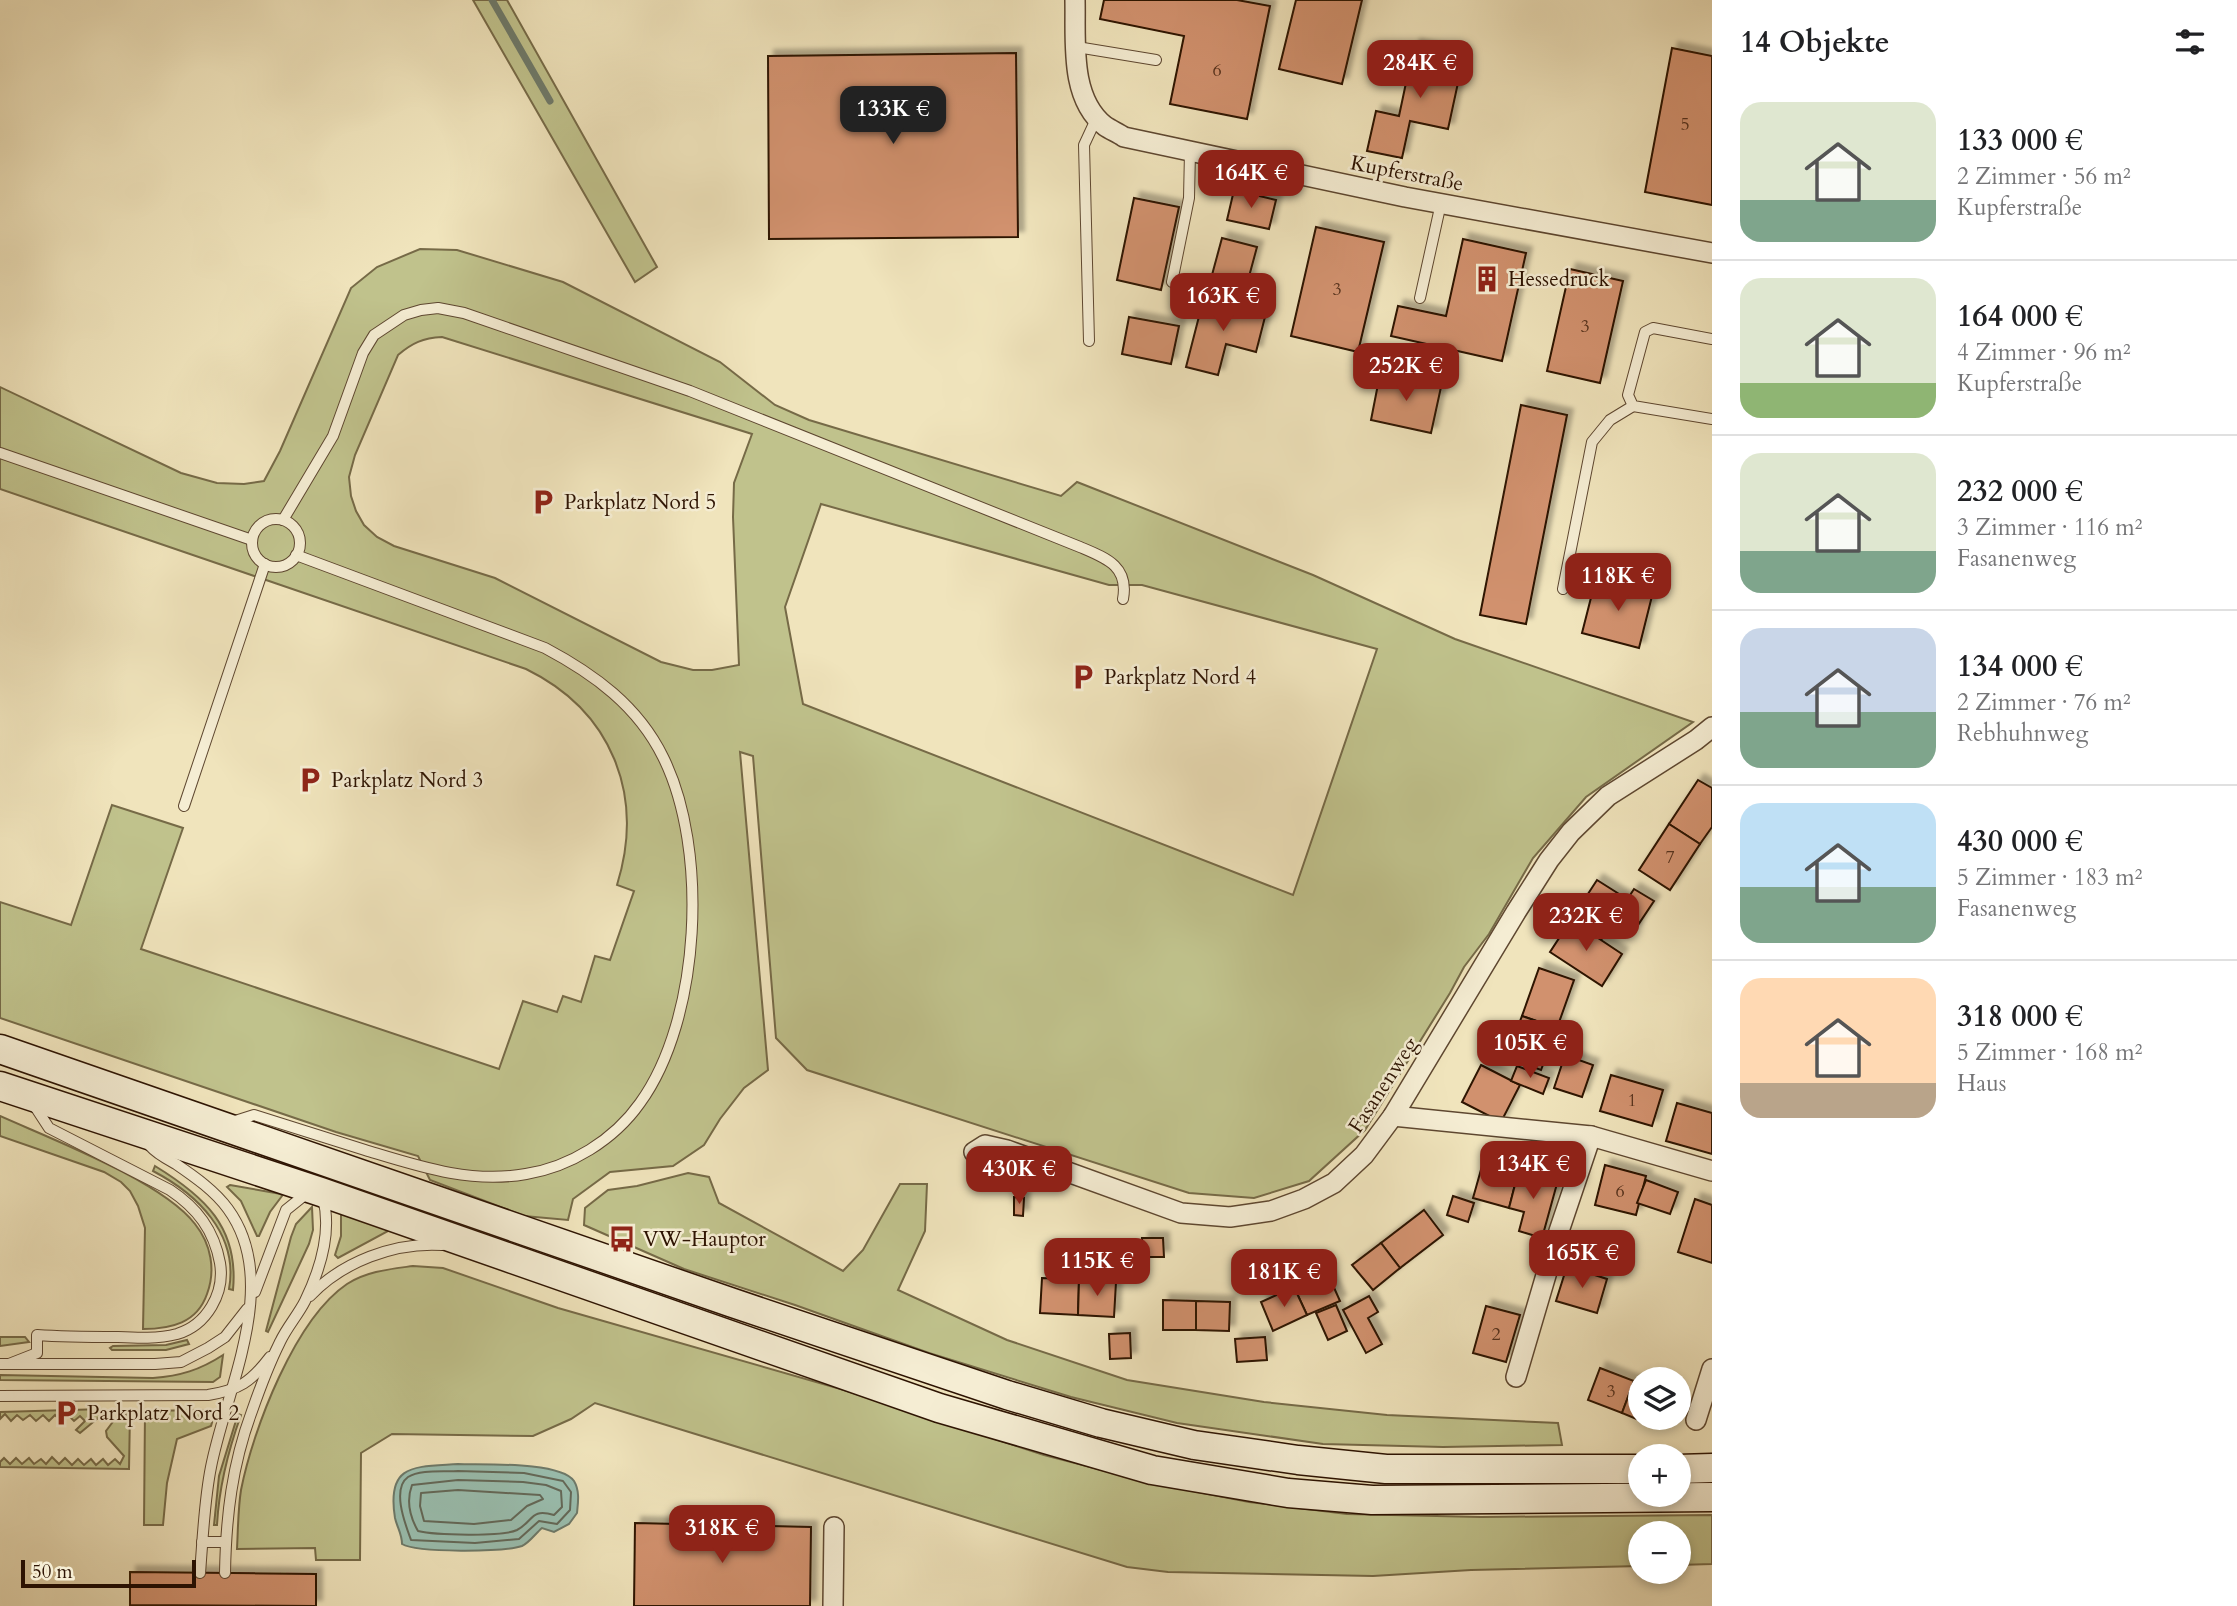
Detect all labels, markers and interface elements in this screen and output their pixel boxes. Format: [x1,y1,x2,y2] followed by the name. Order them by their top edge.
[1740,22,1890,63] text: 14 Objekte
[2171,23,2209,61] icon: filters
[1363,41,1477,100] pin: 284K €
[1383,47,1457,78] text: 284K €
[1212,58,1222,83] house number: 6
[836,86,950,146] pin: 133K €
[856,93,930,124] text: 133K €
[1680,112,1690,137] house number: 5
[1957,120,2083,161] text: 133 000 €
[1796,130,1880,214] icon: home
[1348,148,1466,199] street label: Kupferstraße
[1194,150,1308,210] pin: 164K €
[1214,157,1288,188] text: 164K €
[1957,161,2131,192] text: 2 Zimmer · 56 m²
[1957,192,2082,223] text: Kupferstraße
[1472,264,1502,294] building icon: Hessedruck
[1508,265,1611,294] place label: Hessedruck
[1166,274,1280,333] pin: 163K €
[1332,277,1342,302] house number: 3
[1186,280,1260,311] text: 163K €
[1957,296,2083,337] text: 164 000 €
[1796,306,1880,390] icon: home
[1580,314,1590,339] house number: 3
[1957,337,2131,368] text: 4 Zimmer · 96 m²
[1349,344,1463,403] pin: 252K €
[1369,350,1443,381] text: 252K €
[1957,368,2082,399] text: Kupferstraße
[1957,471,2083,512] text: 232 000 €
[1796,481,1880,565] icon: home
[528,487,558,517] parking icon: Parkplatz Nord 5
[564,488,716,517] place label: Parkplatz Nord 5
[1957,512,2142,543] text: 3 Zimmer · 116 m²
[1957,543,2076,574] text: Fasanenweg
[1561,554,1675,613] pin: 118K €
[1581,560,1655,591] text: 118K €
[1957,646,2083,687] text: 134 000 €
[1796,656,1880,740] icon: home
[1068,662,1098,692] parking icon: Parkplatz Nord 4
[1104,663,1256,692] place label: Parkplatz Nord 4
[1957,687,2131,718] text: 2 Zimmer · 76 m²
[1957,718,2088,749] text: Rebhuhnweg
[295,765,325,795] parking icon: Parkplatz Nord 3
[331,766,483,795] place label: Parkplatz Nord 3
[1957,821,2083,862] text: 430 000 €
[1796,831,1880,915] icon: home
[1665,845,1675,870] house number: 7
[1957,862,2142,893] text: 5 Zimmer · 183 m²
[1957,893,2076,924] text: Fasanenweg
[1529,894,1643,953] pin: 232K €
[1549,900,1623,931] text: 232K €
[1957,996,2083,1037] text: 318 000 €
[1796,1006,1880,1090] icon: home
[1473,1020,1587,1080] pin: 105K €
[1493,1027,1567,1058] text: 105K €
[1342,1032,1425,1139] street label: Fasanenweg
[1957,1037,2142,1068] text: 5 Zimmer · 168 m²
[1957,1068,2006,1099] text: Haus
[1627,1088,1637,1113] house number: 1
[1476,1142,1590,1201] pin: 134K €
[962,1146,1076,1206] pin: 430K €
[1496,1148,1570,1179] text: 134K €
[982,1153,1056,1184] text: 430K €
[1615,1179,1625,1204] house number: 6
[607,1224,637,1254] bus stop icon: VW-Hauptor
[643,1225,766,1254] place label: VW-Hauptor
[1525,1230,1639,1290] pin: 165K €
[1545,1237,1619,1268] text: 165K €
[1040,1238,1154,1298] pin: 115K €
[1060,1245,1134,1276] text: 115K €
[1227,1250,1341,1309] pin: 181K €
[1247,1256,1321,1287] text: 181K €
[1491,1322,1501,1347] house number: 2
[1628,1367,1691,1584] map controls
[1628,1367,1691,1430] button: layers
[1606,1379,1616,1404] house number: 3
[51,1398,81,1428] parking icon: Parkplatz Nord 2
[87,1399,239,1428] place label: Parkplatz Nord 2
[1628,1444,1691,1507] button: +
[665,1506,779,1565] pin: 318K €
[685,1512,759,1543] text: 318K €
[1628,1521,1691,1584] button: −
[21,1557,196,1589] scale bar
[32,1559,73,1585] text: 50 m

